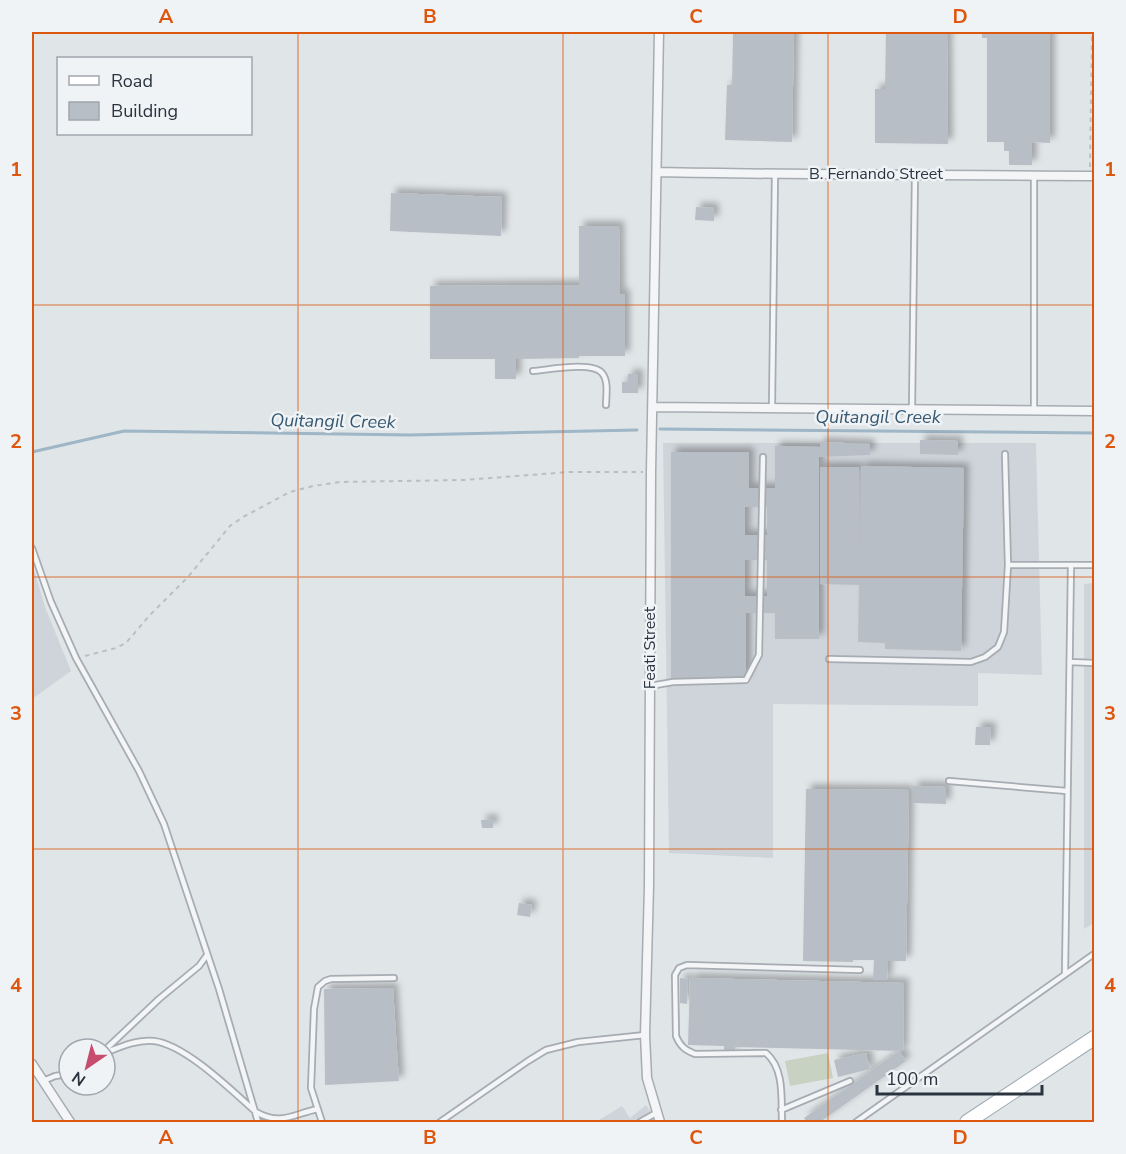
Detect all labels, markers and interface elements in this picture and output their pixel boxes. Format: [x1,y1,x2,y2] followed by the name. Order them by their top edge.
[159,3,174,30] text: A
[423,3,437,30] text: B
[689,3,703,30] text: C
[952,3,968,30] text: D
[57,57,252,135] legend
[111,69,153,93] text: Road
[111,99,178,123] text: Building
[10,156,22,183] text: 1
[1104,156,1116,183] text: 1
[809,163,943,185] street label: B. Fernando Street
[815,405,942,429] water label: Quitangil Creek
[270,408,397,434] water label: Quitangil Creek
[10,428,22,455] text: 2
[1104,428,1116,455] text: 2
[639,606,661,689] street label: Feati Street
[10,700,22,727] text: 3
[1104,700,1116,727] text: 3
[10,972,22,999] text: 4
[1104,972,1116,999] text: 4
[57,1037,117,1097] north arrow
[877,1058,1042,1096] scale bar
[68,1066,90,1091] text: N
[886,1067,938,1091] text: 100 m
[159,1124,174,1151] text: A
[423,1124,437,1151] text: B
[689,1124,703,1151] text: C
[952,1124,968,1151] text: D

